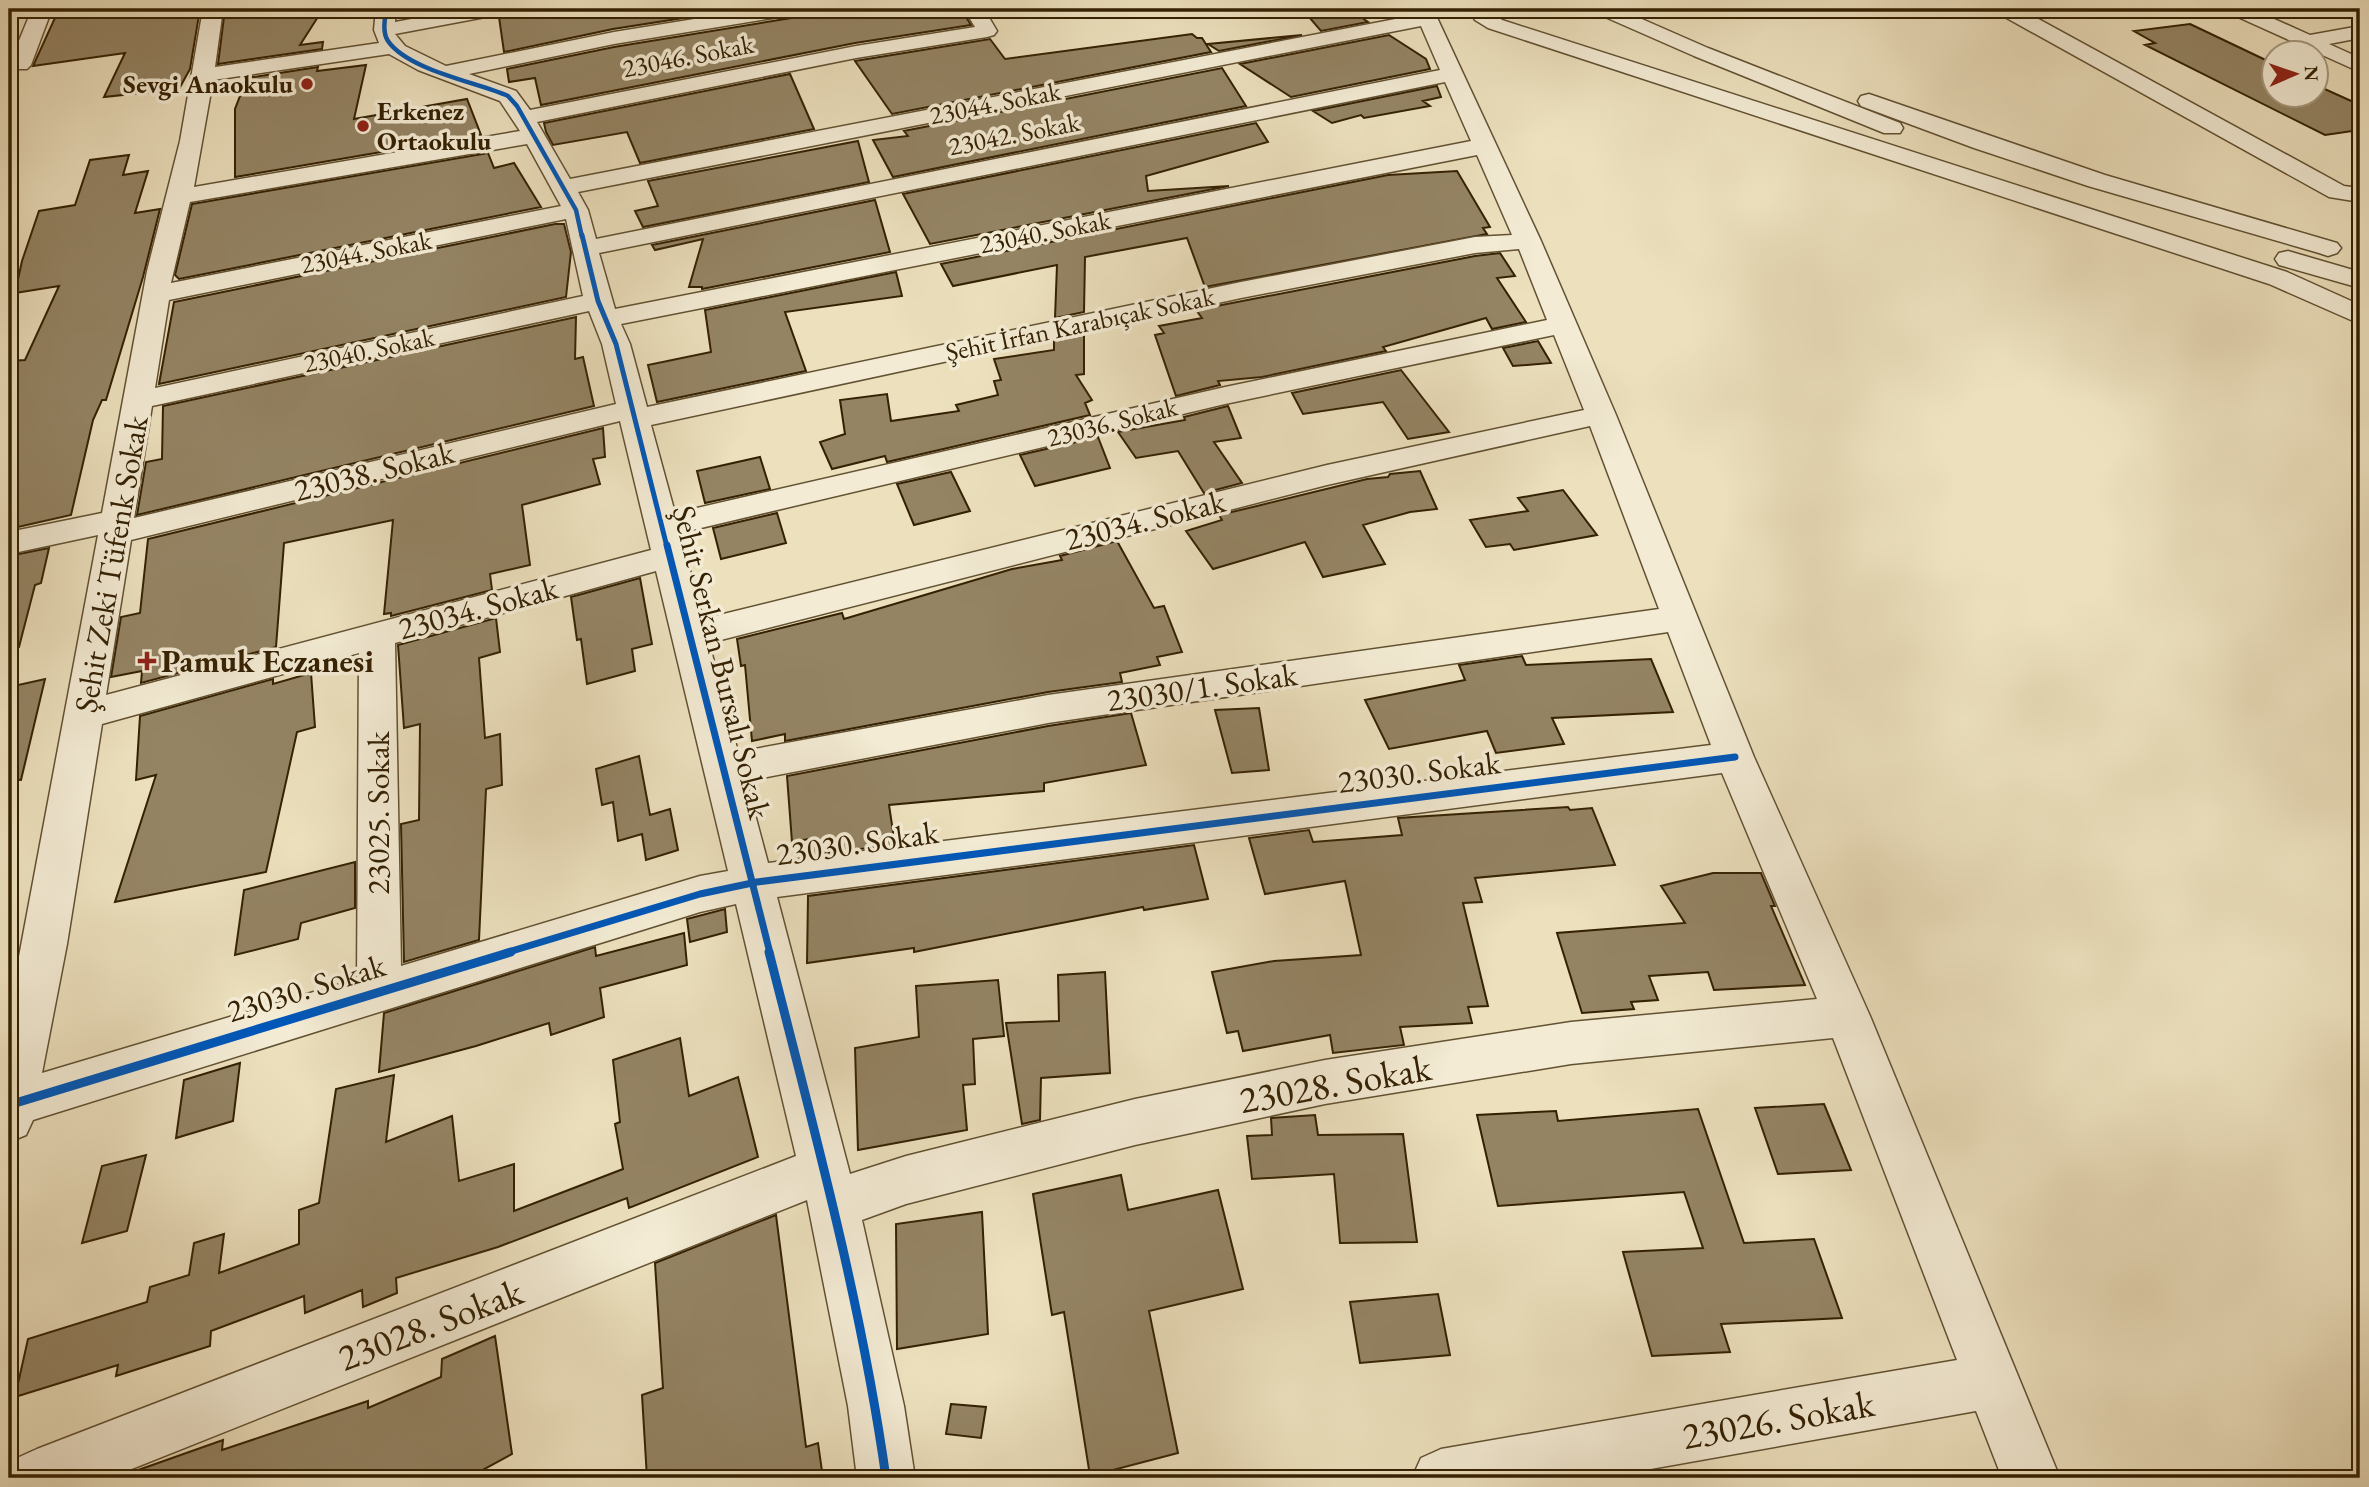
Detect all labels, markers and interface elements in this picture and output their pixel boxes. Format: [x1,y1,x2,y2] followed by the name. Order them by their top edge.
[620,26,757,85] street label: 23046. Sokak
[2260,38,2330,108] north arrow
[2299,65,2324,82] text: N
[123,67,294,101] place label: Sevgi Anaokulu
[927,73,1064,132] street label: 23044. Sokak
[299,76,315,92] marker: Sevgi Anaokulu
[377,94,492,158] place label: Erkenez Ortaokulu
[946,104,1083,163] street label: 23042. Sokak
[355,118,371,134] marker: Erkenez Ortaokulu
[977,202,1114,261] street label: 23040. Sokak
[298,222,435,281] street label: 23044. Sokak
[942,279,1218,369] street label: Şehit İrfan Karabıçak Sokak
[300,319,438,380] street label: 23040. Sokak
[1043,389,1181,455] street label: 23036. Sokak
[64,411,158,716] street label: Şehit Zeki Tüfenk Sokak
[290,431,459,511] street label: 23038. Sokak
[1061,480,1230,560] street label: 23034. Sokak
[663,501,782,824] street label: Şehit Serkan Bursalı Sokak
[394,566,563,649] street label: 23034. Sokak
[161,640,374,682] place label: Pamuk Eczanesi
[139,653,155,669] marker: Pamuk Eczanesi
[1104,653,1301,721] street label: 23030/1. Sokak
[357,730,399,895] street label: 23025. Sokak
[1335,741,1504,803] street label: 23030. Sokak
[773,811,942,875] street label: 23030. Sokak
[222,944,391,1032] street label: 23030. Sokak
[1235,1042,1436,1124] street label: 23028. Sokak
[331,1266,531,1382] street label: 23028. Sokak
[1678,1378,1879,1460] street label: 23026. Sokak

